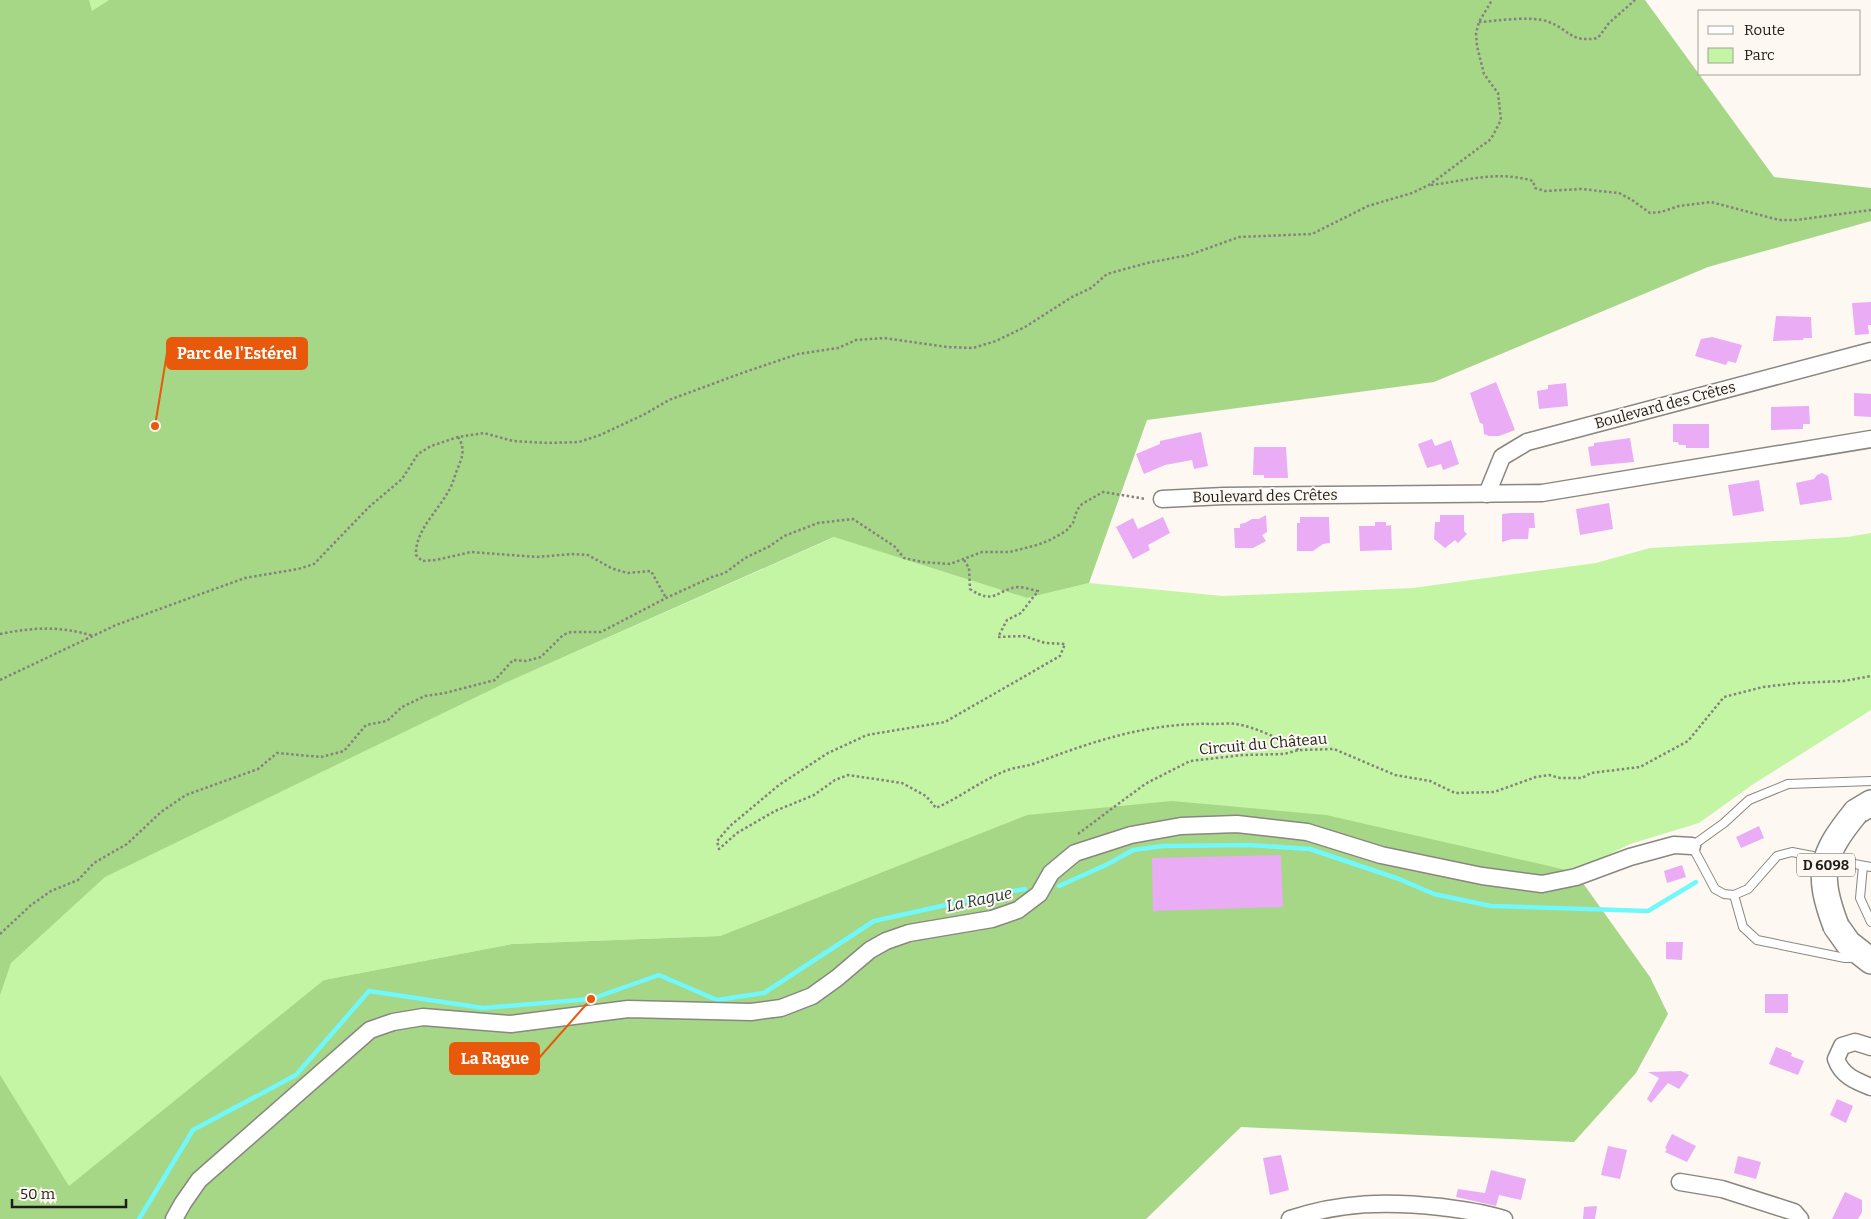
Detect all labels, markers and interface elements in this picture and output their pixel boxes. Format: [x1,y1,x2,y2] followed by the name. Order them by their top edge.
[1698,10,1861,75] legend
[1744,21,1785,39] text: Route
[1744,46,1775,64] text: Parc
[167,338,307,369] callout: Parc de l'Estérel
[177,344,297,363] text: Parc de l'Estérel
[1593,378,1737,432] street label: Boulevard des Crêtes
[1192,486,1338,506] street label: Boulevard des Crêtes
[1198,729,1328,759] street label: Circuit du Château
[1797,854,1855,876] road number: D 6098
[944,883,1014,916] water label: La Rague
[450,1043,539,1074] callout: La Rague
[461,1049,529,1068] text: La Rague
[12,1176,126,1208] scale bar
[20,1185,56,1203] text: 50 m

